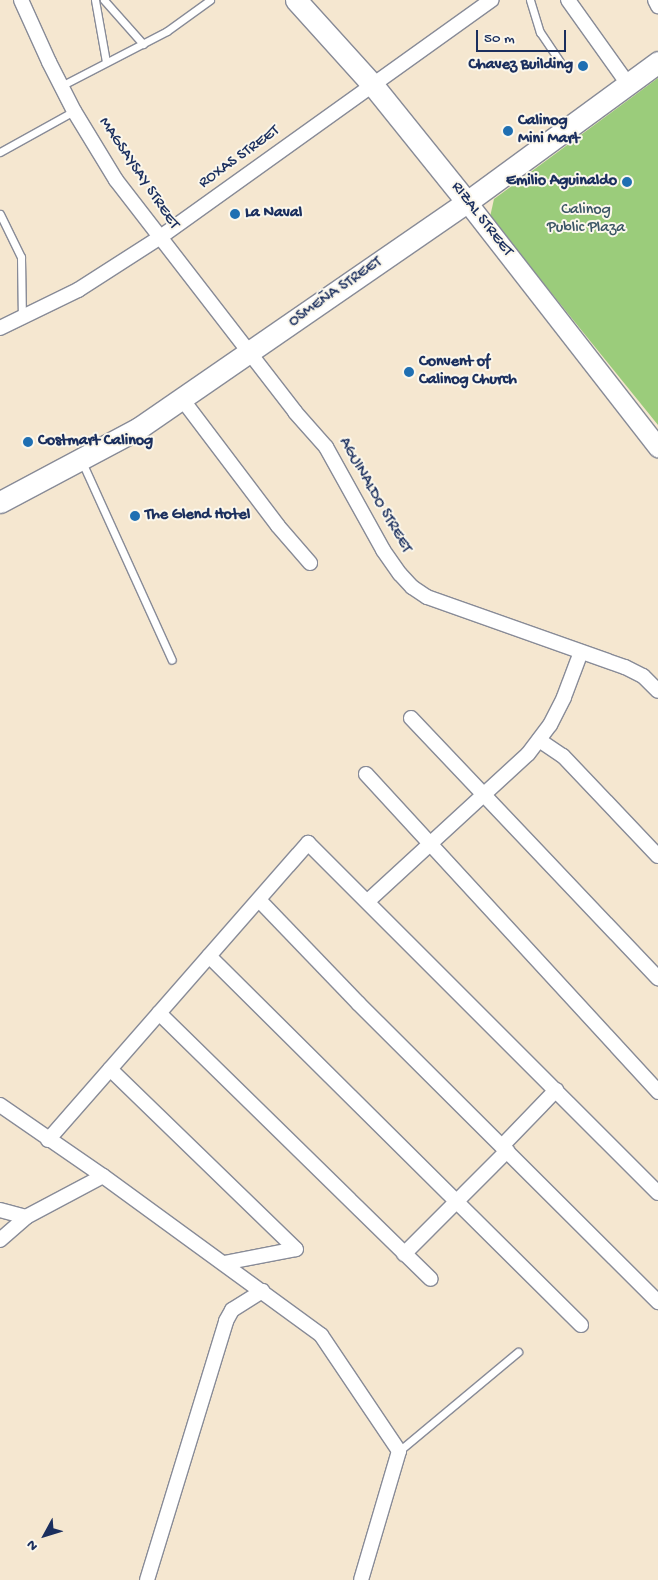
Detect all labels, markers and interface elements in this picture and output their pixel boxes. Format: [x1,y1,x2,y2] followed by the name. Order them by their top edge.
[478,20,568,52] scale bar
[484,30,515,48] text: 50 m
[468,56,573,76] place label: Chavez Building
[577,60,589,72] marker: Chavez Building
[518,112,580,150] place label: Calinog Mini Mart
[93,114,183,234] street label: MAGSAYSAY STREET
[196,122,284,194] street label: ROXAS STREET
[502,125,514,137] marker: Calinog Mini Mart
[506,172,617,192] place label: Emilio Aguinaldo
[621,176,633,188] marker: Emilio Aguinaldo
[446,179,516,261] street label: RIZAL STREET
[547,201,625,239] park label: Calinog Public Plaza
[245,204,302,224] place label: La Naval
[229,208,241,220] marker: La Naval
[286,254,386,332] street label: OSMEÑA STREET
[419,353,517,391] place label: Convent of Calinog Church
[403,366,415,378] marker: Convent of Calinog Church
[38,432,153,452] place label: Costmart Calinog
[333,435,415,557] street label: AGUINALDO STREET
[22,436,34,448] marker: Costmart Calinog
[145,506,250,526] place label: The Glend Hotel
[129,510,141,522] marker: The Glend Hotel
[20,1510,70,1560] north arrow
[23,1536,42,1554] text: N

